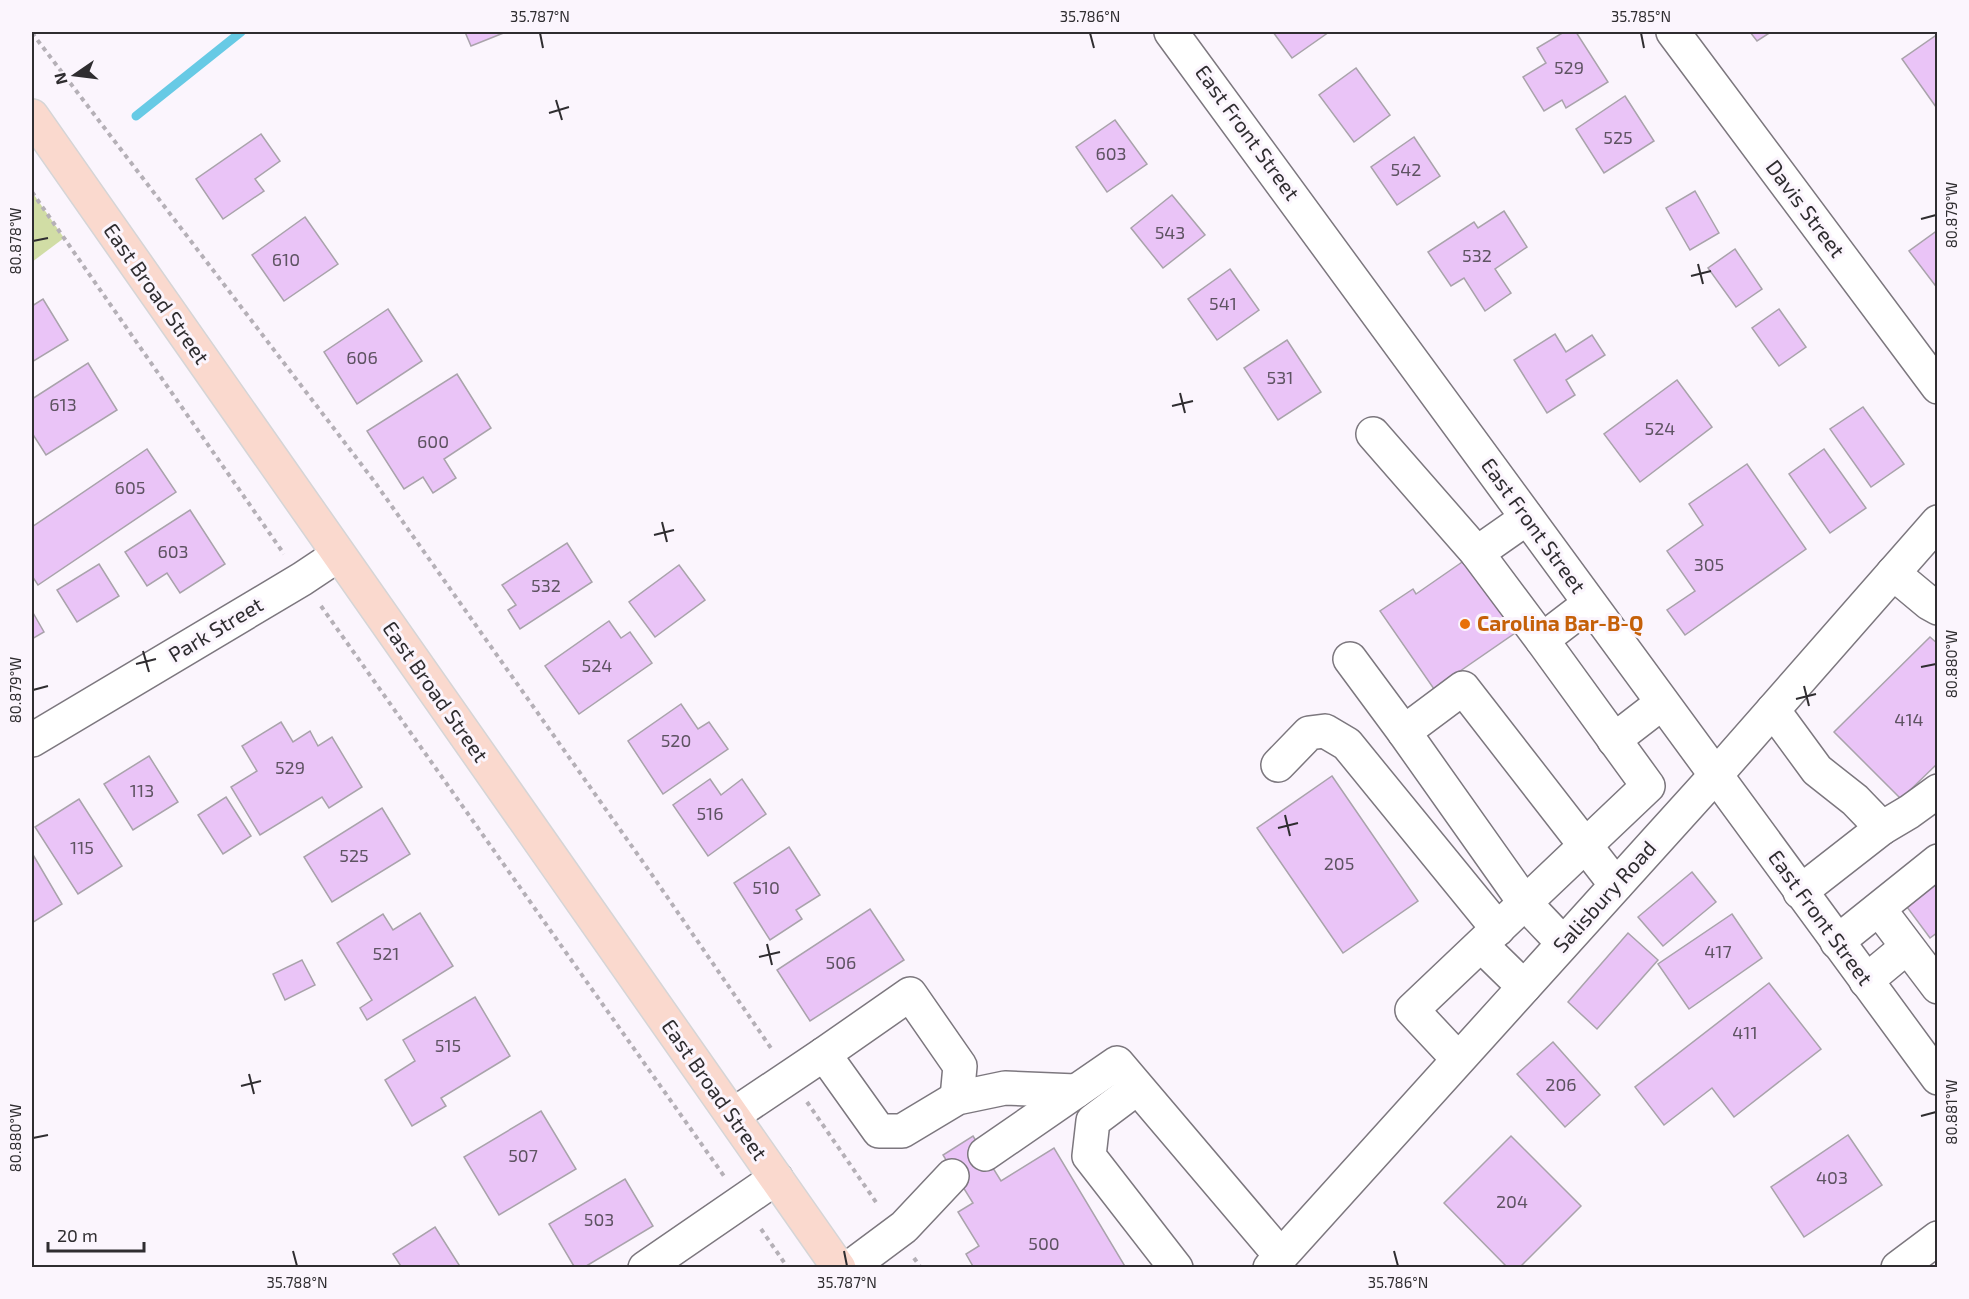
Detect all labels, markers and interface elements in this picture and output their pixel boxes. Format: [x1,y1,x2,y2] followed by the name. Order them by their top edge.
[510,7,570,25] text: 35.787°N
[1060,7,1120,25] text: 35.786°N
[1611,7,1671,25] text: 35.785°N
[45,45,105,105] north arrow
[1554,56,1584,78] house number: 529
[1191,60,1306,205] street label: East Front Street
[49,71,71,87] text: N
[1603,126,1633,148] house number: 525
[1095,142,1127,164] house number: 603
[1761,154,1851,262] street label: Davis Street
[1391,158,1421,180] house number: 542
[1942,182,1960,248] text: 80.879°W
[6,207,24,275] text: 80.878°W
[99,218,215,368] street label: East Broad Street
[1155,221,1185,243] house number: 543
[1462,244,1492,266] house number: 532
[272,248,300,270] house number: 610
[1209,292,1237,314] house number: 541
[346,346,378,368] house number: 606
[1267,366,1293,388] house number: 531
[49,393,77,415] house number: 613
[1645,417,1675,439] house number: 524
[417,430,449,452] house number: 600
[1477,453,1592,598] street label: East Front Street
[115,476,145,498] house number: 605
[157,540,189,562] house number: 603
[1694,553,1724,575] house number: 305
[531,574,561,596] house number: 532
[163,591,267,667] street label: Park Street
[1477,610,1643,636] place label: Carolina Bar-B-Q
[378,616,494,766] street label: East Broad Street
[1458,617,1472,631] marker: Carolina Bar-B-Q
[1942,630,1960,698] text: 80.880°W
[582,654,612,676] house number: 524
[6,657,24,723] text: 80.879°W
[1894,708,1924,730] house number: 414
[661,729,691,751] house number: 520
[275,756,305,778] house number: 529
[130,779,154,801] house number: 113
[696,802,724,824] house number: 516
[1547,835,1661,957] street label: Salisbury Road
[70,836,94,858] house number: 115
[339,844,369,866] house number: 525
[1764,845,1879,990] street label: East Front Street
[1324,852,1354,874] house number: 205
[752,876,780,898] house number: 510
[1704,940,1732,962] house number: 417
[373,942,399,964] house number: 521
[826,951,856,973] house number: 506
[657,1014,773,1164] street label: East Broad Street
[1732,1021,1758,1043] house number: 411
[435,1034,461,1056] house number: 515
[1545,1073,1577,1095] house number: 206
[1942,1079,1960,1145] text: 80.881°W
[6,1104,24,1172] text: 80.880°W
[508,1144,538,1166] house number: 507
[1816,1166,1848,1188] house number: 403
[1496,1190,1528,1212] house number: 204
[584,1208,614,1230] house number: 503
[48,1215,144,1253] scale bar
[57,1224,98,1246] text: 20 m
[1028,1232,1060,1254] house number: 500
[266,1273,328,1291] text: 35.788°N
[817,1273,877,1291] text: 35.787°N
[1368,1273,1428,1291] text: 35.786°N

